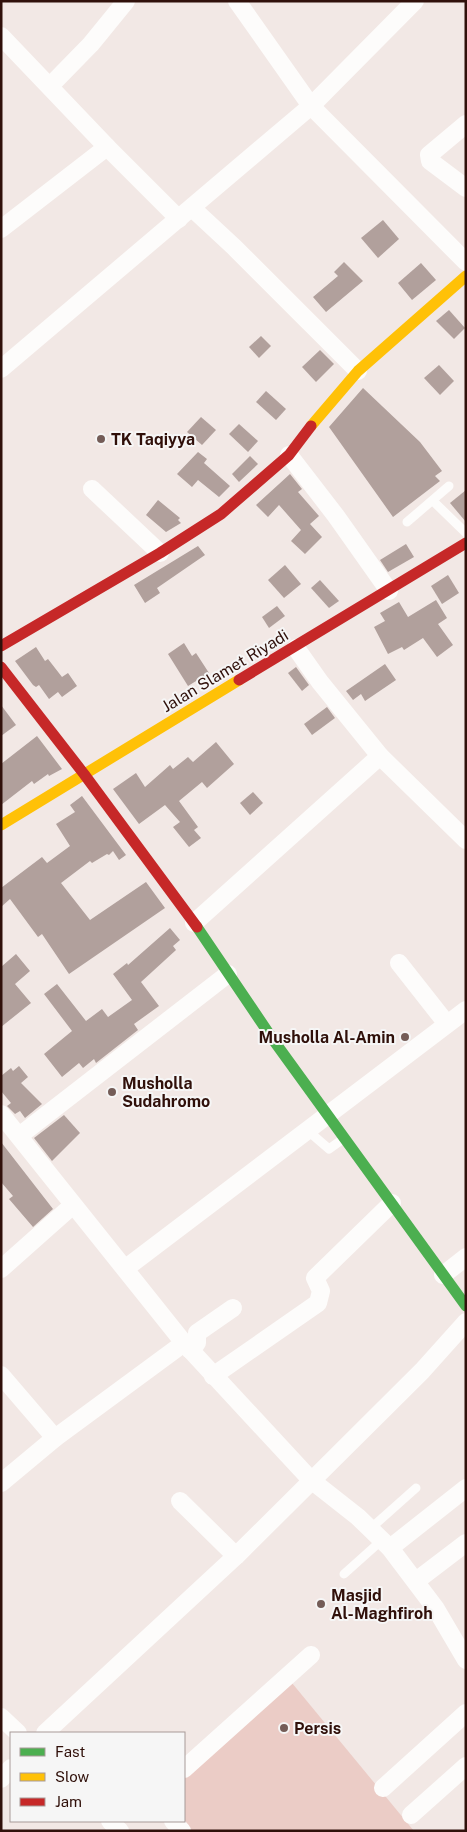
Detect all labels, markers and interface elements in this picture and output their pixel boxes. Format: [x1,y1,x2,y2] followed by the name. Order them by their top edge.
[111,430,195,449] place label: TK Taqiyya
[95,433,107,445] marker: TK Taqiyya
[158,626,292,716] street label: Jalan Slamet Riyadi
[259,1028,395,1047] place label: Musholla Al-Amin
[399,1031,411,1043] marker: Musholla Al-Amin
[122,1074,210,1111] place label: Musholla Sudahromo
[106,1086,118,1098] marker: Musholla Sudahromo
[331,1586,433,1623] place label: Masjid Al-Maghfiroh
[315,1598,327,1610] marker: Masjid Al-Maghfiroh
[294,1719,341,1738] place label: Persis
[278,1722,290,1734] marker: Persis
[10,1732,185,1822] legend
[55,1743,85,1760] text: Fast
[55,1768,90,1785] text: Slow
[55,1793,82,1810] text: Jam

